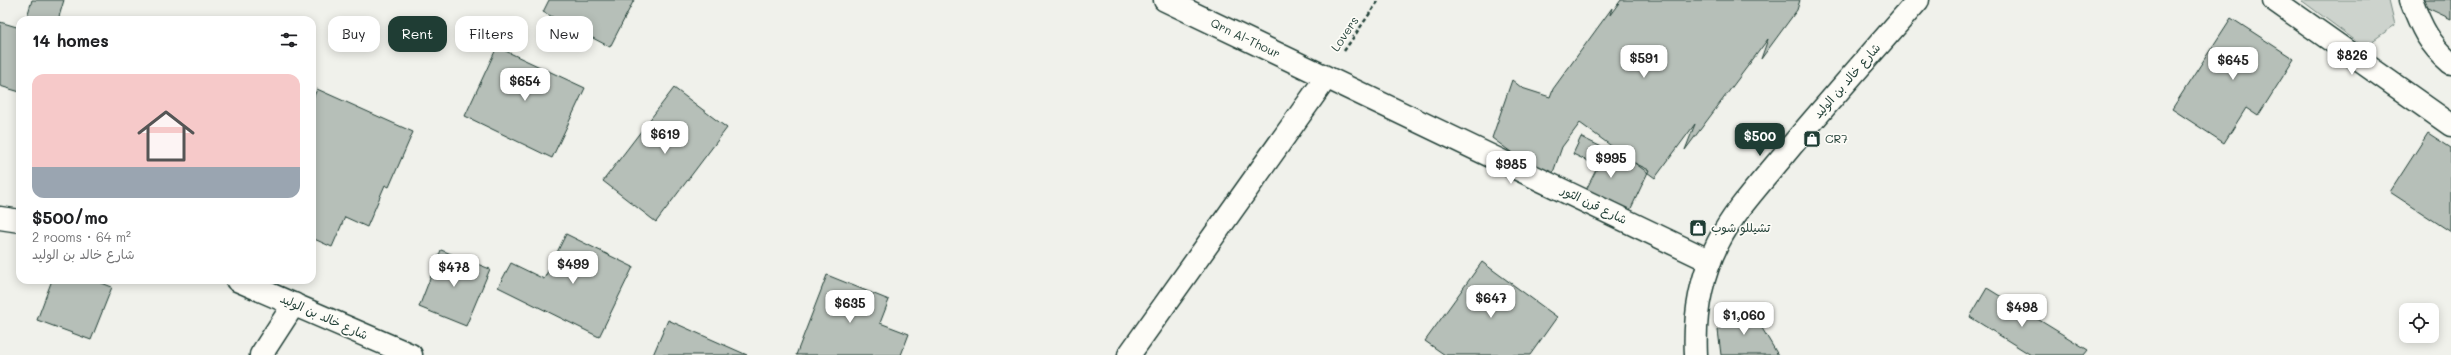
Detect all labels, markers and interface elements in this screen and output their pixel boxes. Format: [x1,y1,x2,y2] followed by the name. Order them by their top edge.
[1327,13,1362,54] street label: Lovers
[1208,14,1283,61] street label: Qrn Al-Thour
[328,16,380,52] chip: Buy
[388,16,447,52] chip: Rent
[455,16,528,52] chip: Filters
[536,16,593,52] chip: New
[32,29,109,51] text: 14 homes
[278,29,300,51] icon: filters
[1809,39,1885,123] street label: شارع خالد بن الوليد
[2328,42,2376,76] pin: $826
[1620,45,1668,79] pin: $591
[2336,46,2368,63] text: $826
[2209,47,2257,81] pin: $645
[1629,49,1659,66] text: $591
[2217,51,2249,68] text: $645
[501,68,549,102] pin: $654
[509,72,541,89] text: $654
[130,100,202,172] icon: home
[641,121,689,155] pin: $619
[1736,123,1784,157] pin: $500
[650,125,680,142] text: $619
[1744,127,1776,144] text: $500
[1802,129,1822,149] shop icon: CR7
[1825,130,1848,146] place label: CR7
[1587,145,1635,179] pin: $995
[1595,149,1627,166] text: $995
[1487,151,1535,185] pin: $985
[1495,155,1527,172] text: $985
[1557,181,1630,229] street label: شارع قرن الثور
[32,206,108,228] text: $500/mo
[1688,218,1708,238] shop icon: تشيللو شوب
[1711,219,1771,236] place label: تشيللو شوب
[32,228,131,245] text: 2 rooms · 64 m²
[32,245,134,262] text: شارع خالد بن الوليد
[549,251,597,285] pin: $499
[430,254,478,288] pin: $478
[557,255,589,272] text: $499
[438,258,470,275] text: $478
[1467,285,1515,319] pin: $647
[1475,289,1507,306] text: $647
[277,290,371,344] street label: شارع خالد بن الوليد
[826,290,874,324] pin: $635
[834,294,866,311] text: $635
[1998,294,2046,328] pin: $498
[2006,298,2038,315] text: $498
[1711,302,1777,336] pin: $1,060
[2399,303,2439,343] map controls
[2399,303,2439,343] button: locate
[1723,306,1765,323] text: $1,060

